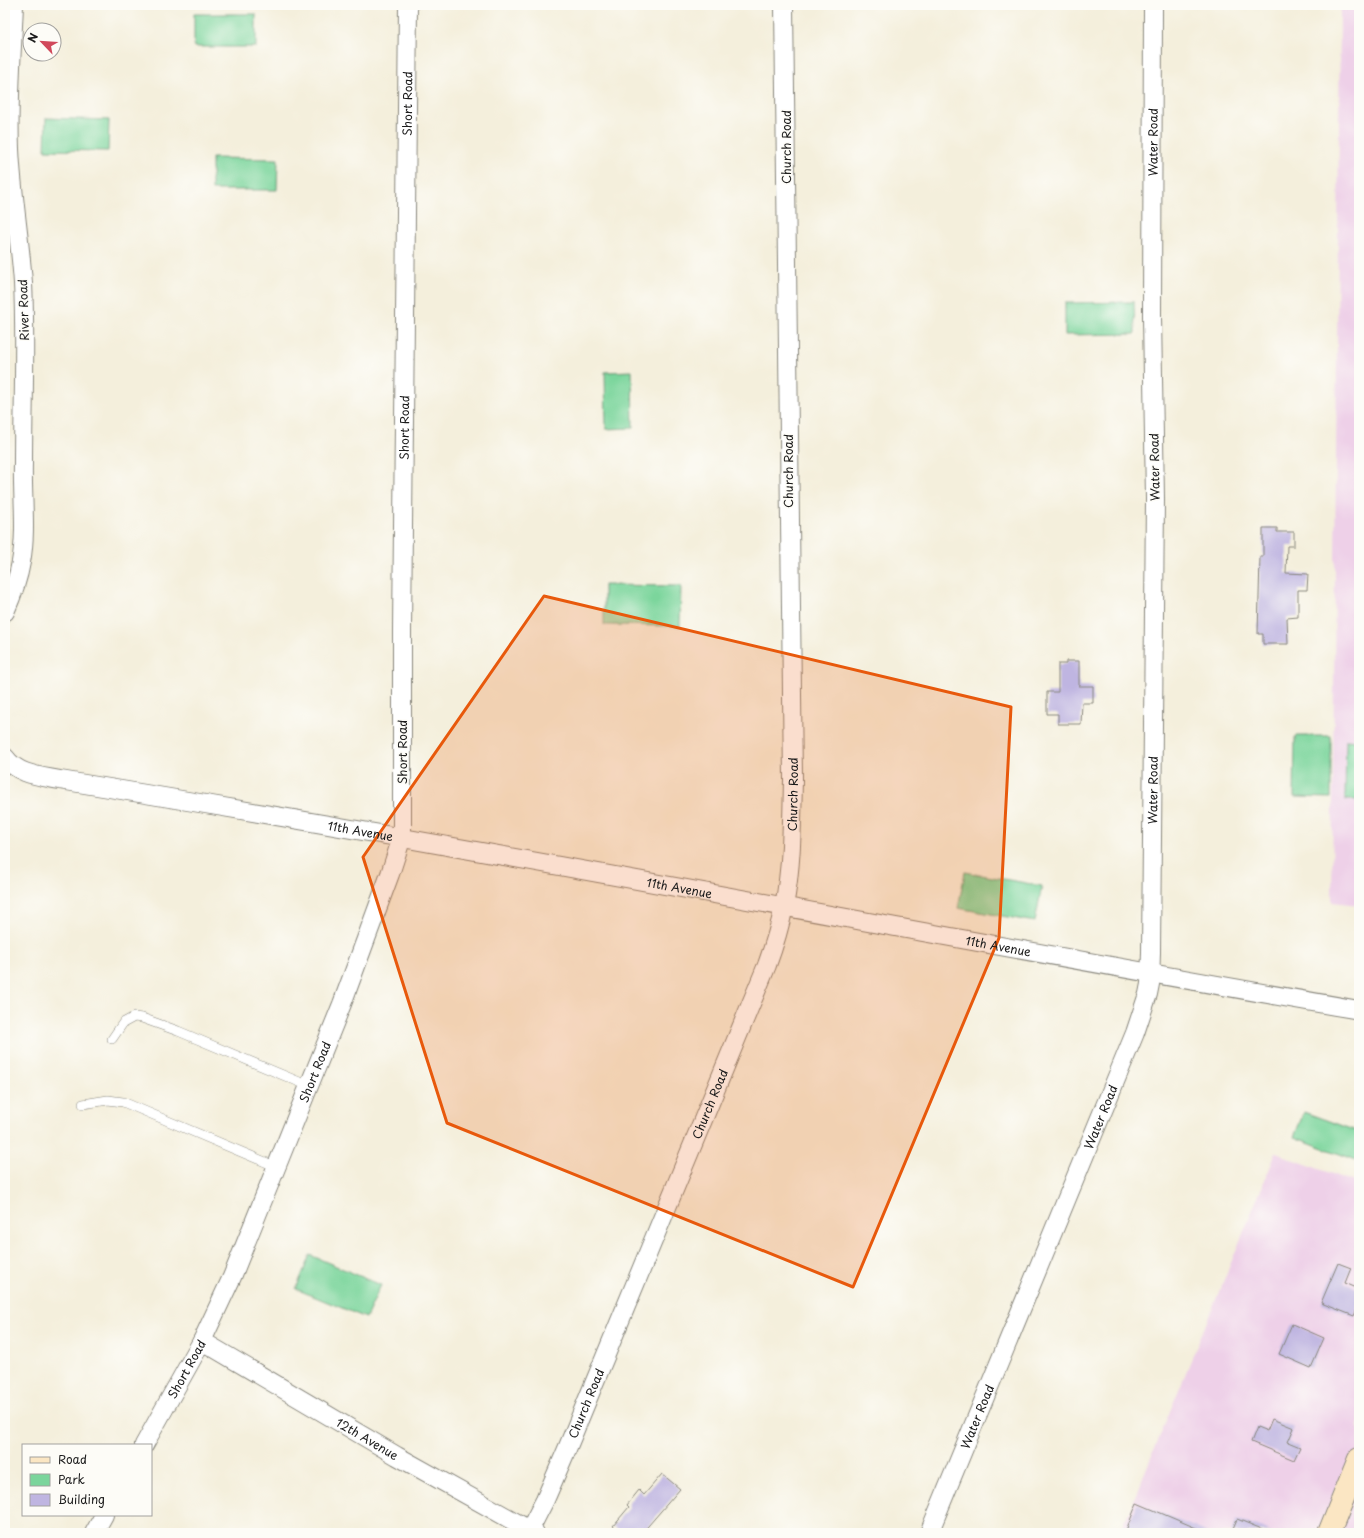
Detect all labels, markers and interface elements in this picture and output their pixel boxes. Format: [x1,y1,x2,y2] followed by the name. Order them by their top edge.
[22,22,62,62] north arrow
[23,30,42,45] text: N
[398,71,416,136] street label: Short Road
[1143,108,1162,176] street label: Water Road
[777,110,795,184] street label: Church Road
[13,279,33,341] street label: River Road
[395,395,413,460] street label: Short Road
[1144,433,1164,501] street label: Water Road
[779,434,797,508] street label: Church Road
[393,720,411,784] street label: Short Road
[1143,756,1162,824] street label: Water Road
[783,757,802,832] street label: Church Road
[326,816,395,845] street label: 11th Avenue
[645,873,714,902] street label: 11th Avenue
[964,931,1033,961] street label: 11th Avenue
[294,1038,335,1105] street label: Short Road
[687,1066,732,1142] street label: Church Road
[1079,1082,1122,1152] street label: Water Road
[163,1336,210,1402] street label: Short Road
[563,1366,608,1441] street label: Church Road
[956,1382,998,1451] street label: Water Road
[333,1413,402,1464] street label: 12th Avenue
[22,1444,152,1516] legend
[58,1450,87,1468] text: Road
[58,1470,85,1488] text: Park
[58,1490,105,1508] text: Building

